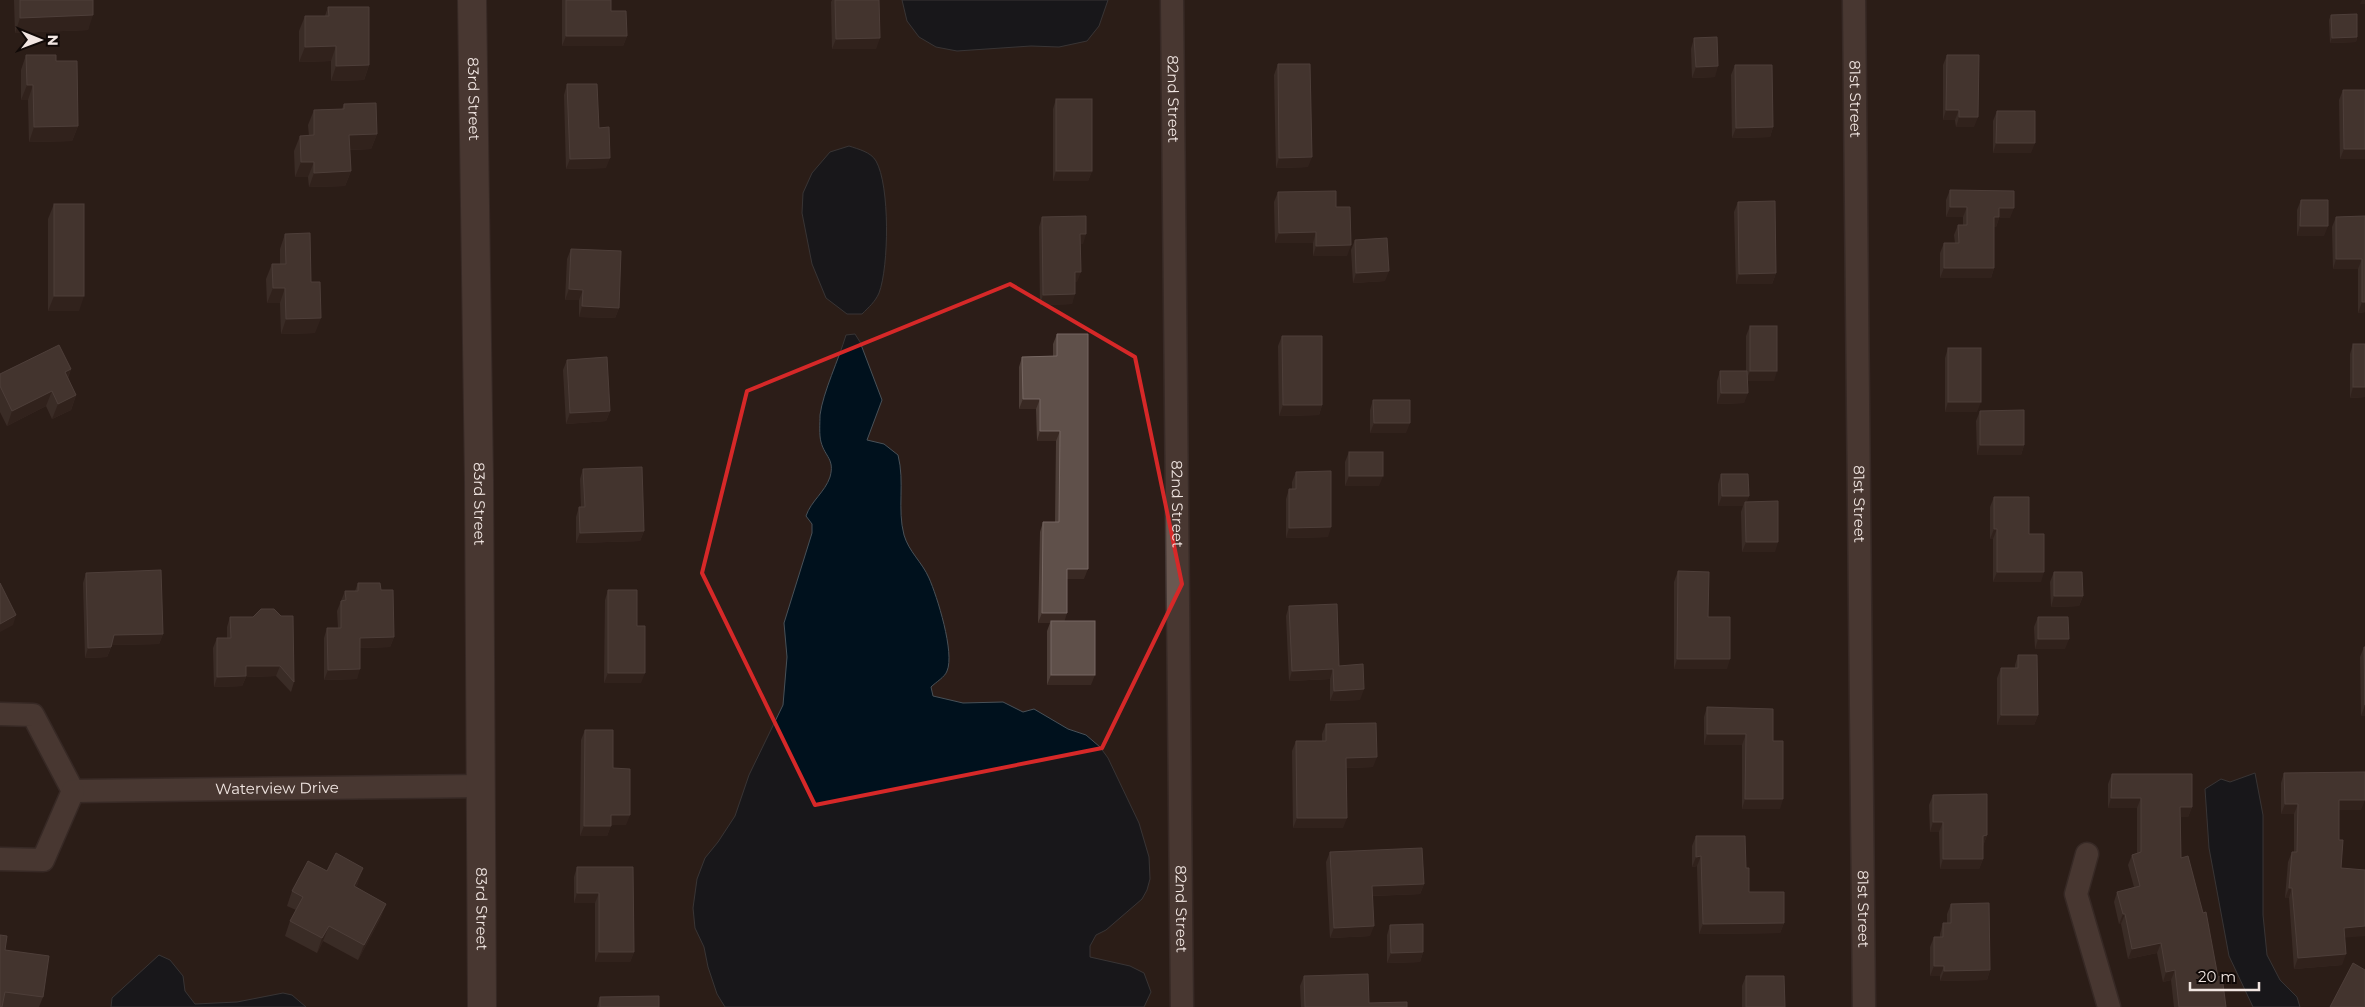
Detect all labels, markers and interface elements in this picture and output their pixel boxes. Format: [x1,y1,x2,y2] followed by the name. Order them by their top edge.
[15,15,65,65] north arrow
[44,34,62,46] text: N
[1164,55,1183,143] street label: 82nd Street
[464,57,484,141] street label: 83rd Street
[1846,60,1865,138] street label: 81st Street
[1168,460,1187,548] street label: 82nd Street
[470,462,489,546] street label: 83rd Street
[1850,465,1869,543] street label: 81st Street
[215,778,339,798] street label: Waterview Drive
[1172,865,1191,953] street label: 82nd Street
[472,867,492,951] street label: 83rd Street
[1854,870,1873,948] street label: 81st Street
[2190,960,2259,992] scale bar
[2198,967,2236,986] text: 20 m

